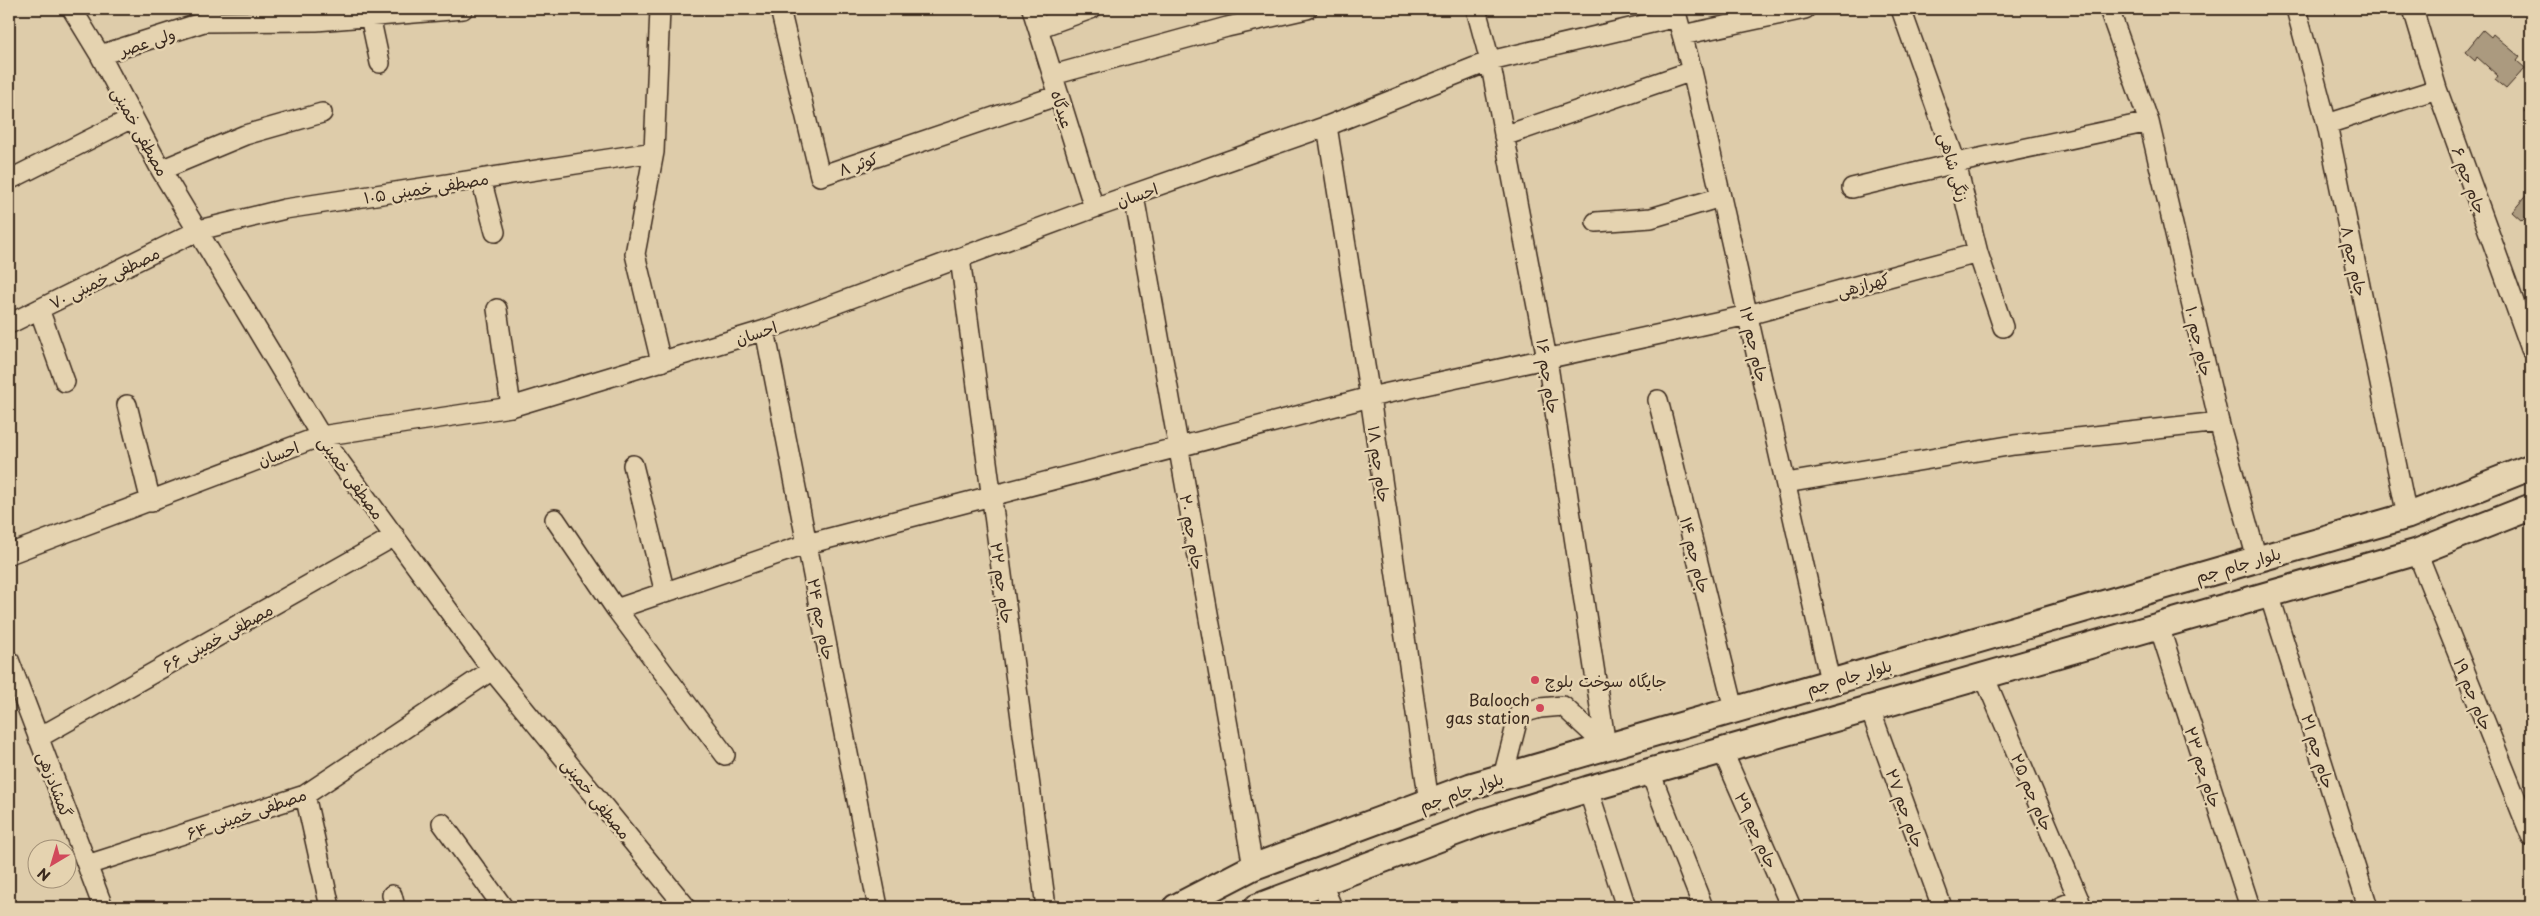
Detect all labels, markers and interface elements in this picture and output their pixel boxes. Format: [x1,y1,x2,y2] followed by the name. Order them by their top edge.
[114,21,178,62] street label: ولی عصر
[107,82,175,180] street label: مصطفی خمینی
[1046,87,1080,131] street label: عیدگاه
[1934,130,1976,204] street label: زنگی شاهی
[2445,143,2493,218] street label: جام جم ۶
[835,145,881,181] street label: کوثر ۸
[362,165,490,209] street label: مصطفی خمینی ۱۰۵
[1113,176,1161,212] street label: احسان
[2334,223,2374,299] street label: جام جم ۸
[45,240,163,314] street label: مصطفی خمینی ۷۰
[1834,265,1892,302] street label: کهرازهی
[2178,303,2220,379] street label: جام جم ۱۰
[1733,304,1775,385] street label: جام جم ۱۲
[732,314,780,350] street label: احسان
[1529,337,1567,416] street label: جام جم ۱۶
[1361,424,1397,504] street label: جام جم ۱۸
[313,430,391,524] street label: مصطفی خمینی
[254,434,302,472] street label: احسان
[1173,492,1211,572] street label: جام جم ۲۰
[1673,514,1717,596] street label: جام جم ۱۴
[2193,540,2284,590] street label: بلوار جام جم
[983,541,1021,626] street label: جام جم ۲۲
[800,576,842,663] street label: جام جم ۲۴
[157,597,277,677] street label: مصطفی خمینی ۶۶
[1804,652,1895,702] street label: بلوار جام جم
[2447,654,2499,735] street label: جام جم ۱۹
[1545,668,1667,692] place label: جایگاه سوخت بلوچ
[1529,674,1541,686] marker: جایگاه سوخت بلوچ
[1446,687,1530,729] place label: Balooch gas station
[1534,702,1546,714] marker: Balooch gas station
[2294,711,2342,792] street label: جام جم ۲۱
[2178,723,2228,811] street label: جام جم ۲۳
[32,748,80,821] street label: گمشادزهی
[2004,749,2060,835] street label: جام جم ۲۵
[557,752,637,844] street label: مصطفی خمینی
[1416,765,1507,818] street label: بلوار جام جم
[1879,765,1931,852] street label: جام جم ۲۷
[183,781,309,845] street label: مصطفی خمینی ۶۴
[1728,788,1785,873] street label: جام جم ۲۹
[28,838,78,888] north arrow
[33,863,55,886] text: N

